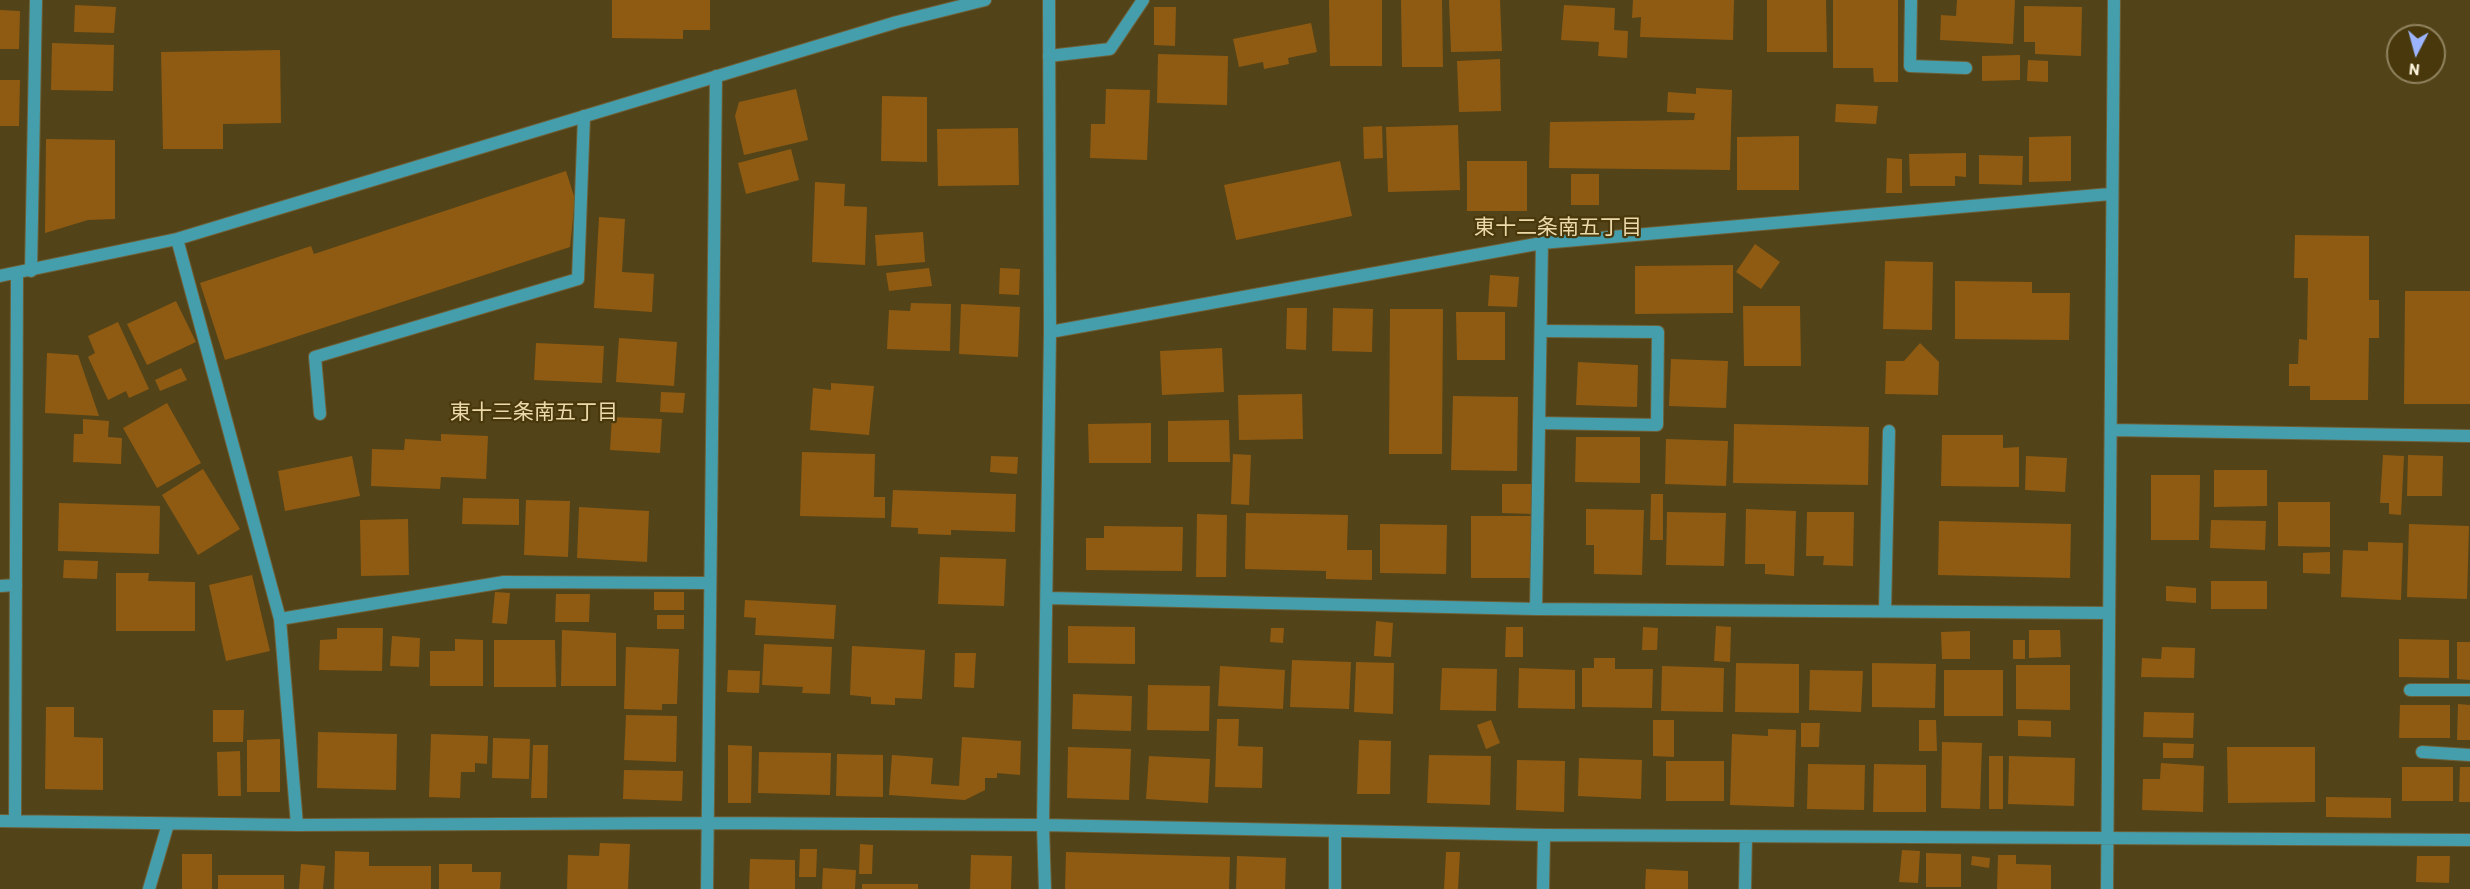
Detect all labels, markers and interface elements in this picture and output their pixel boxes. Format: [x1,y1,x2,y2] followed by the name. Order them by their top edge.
[2386,24,2446,84] north arrow
[2408,60,2421,80] text: N
[1474,214,1642,240] district label: 東十二条南五丁目
[450,399,618,425] district label: 東十三条南五丁目

